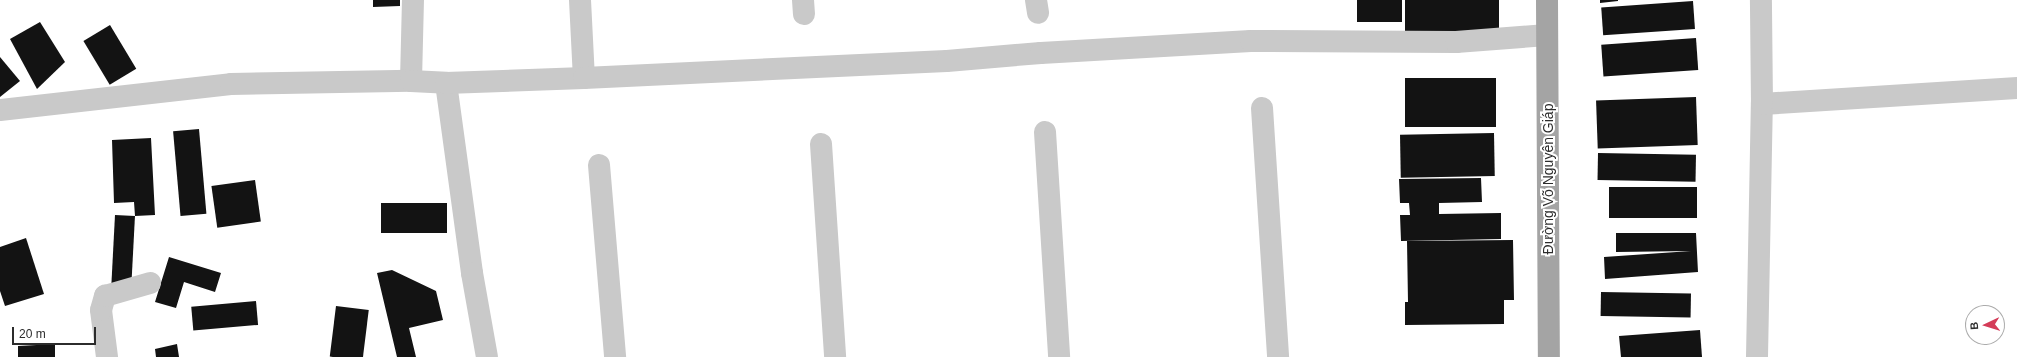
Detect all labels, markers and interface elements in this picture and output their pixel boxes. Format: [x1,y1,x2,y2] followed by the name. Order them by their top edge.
[1540,104,1556,254] street label: Đường Võ Nguyên Giáp
[1965,305,2005,345] north arrow
[14,319,98,345] scale bar
[1968,321,1980,330] text: B
[19,327,46,341] text: 20 m

